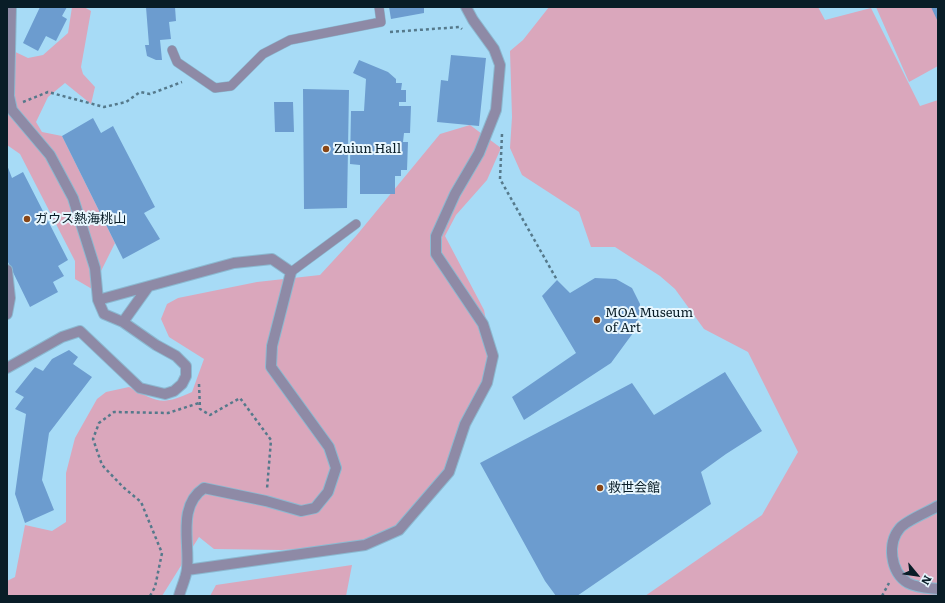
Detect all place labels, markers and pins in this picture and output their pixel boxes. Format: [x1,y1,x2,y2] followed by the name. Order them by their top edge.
[334,141,401,157] place label: Zuiun Hall
[321,144,331,154] marker: Zuiun Hall
[35,211,126,227] place label: ガウス熱海桃山
[22,214,32,224] marker: ガウス熱海桃山
[605,305,693,336] place label: MOA Museum of Art
[592,315,602,325] marker: MOA Museum of Art
[608,480,660,496] place label: 救世会館
[595,483,605,493] marker: 救世会館

